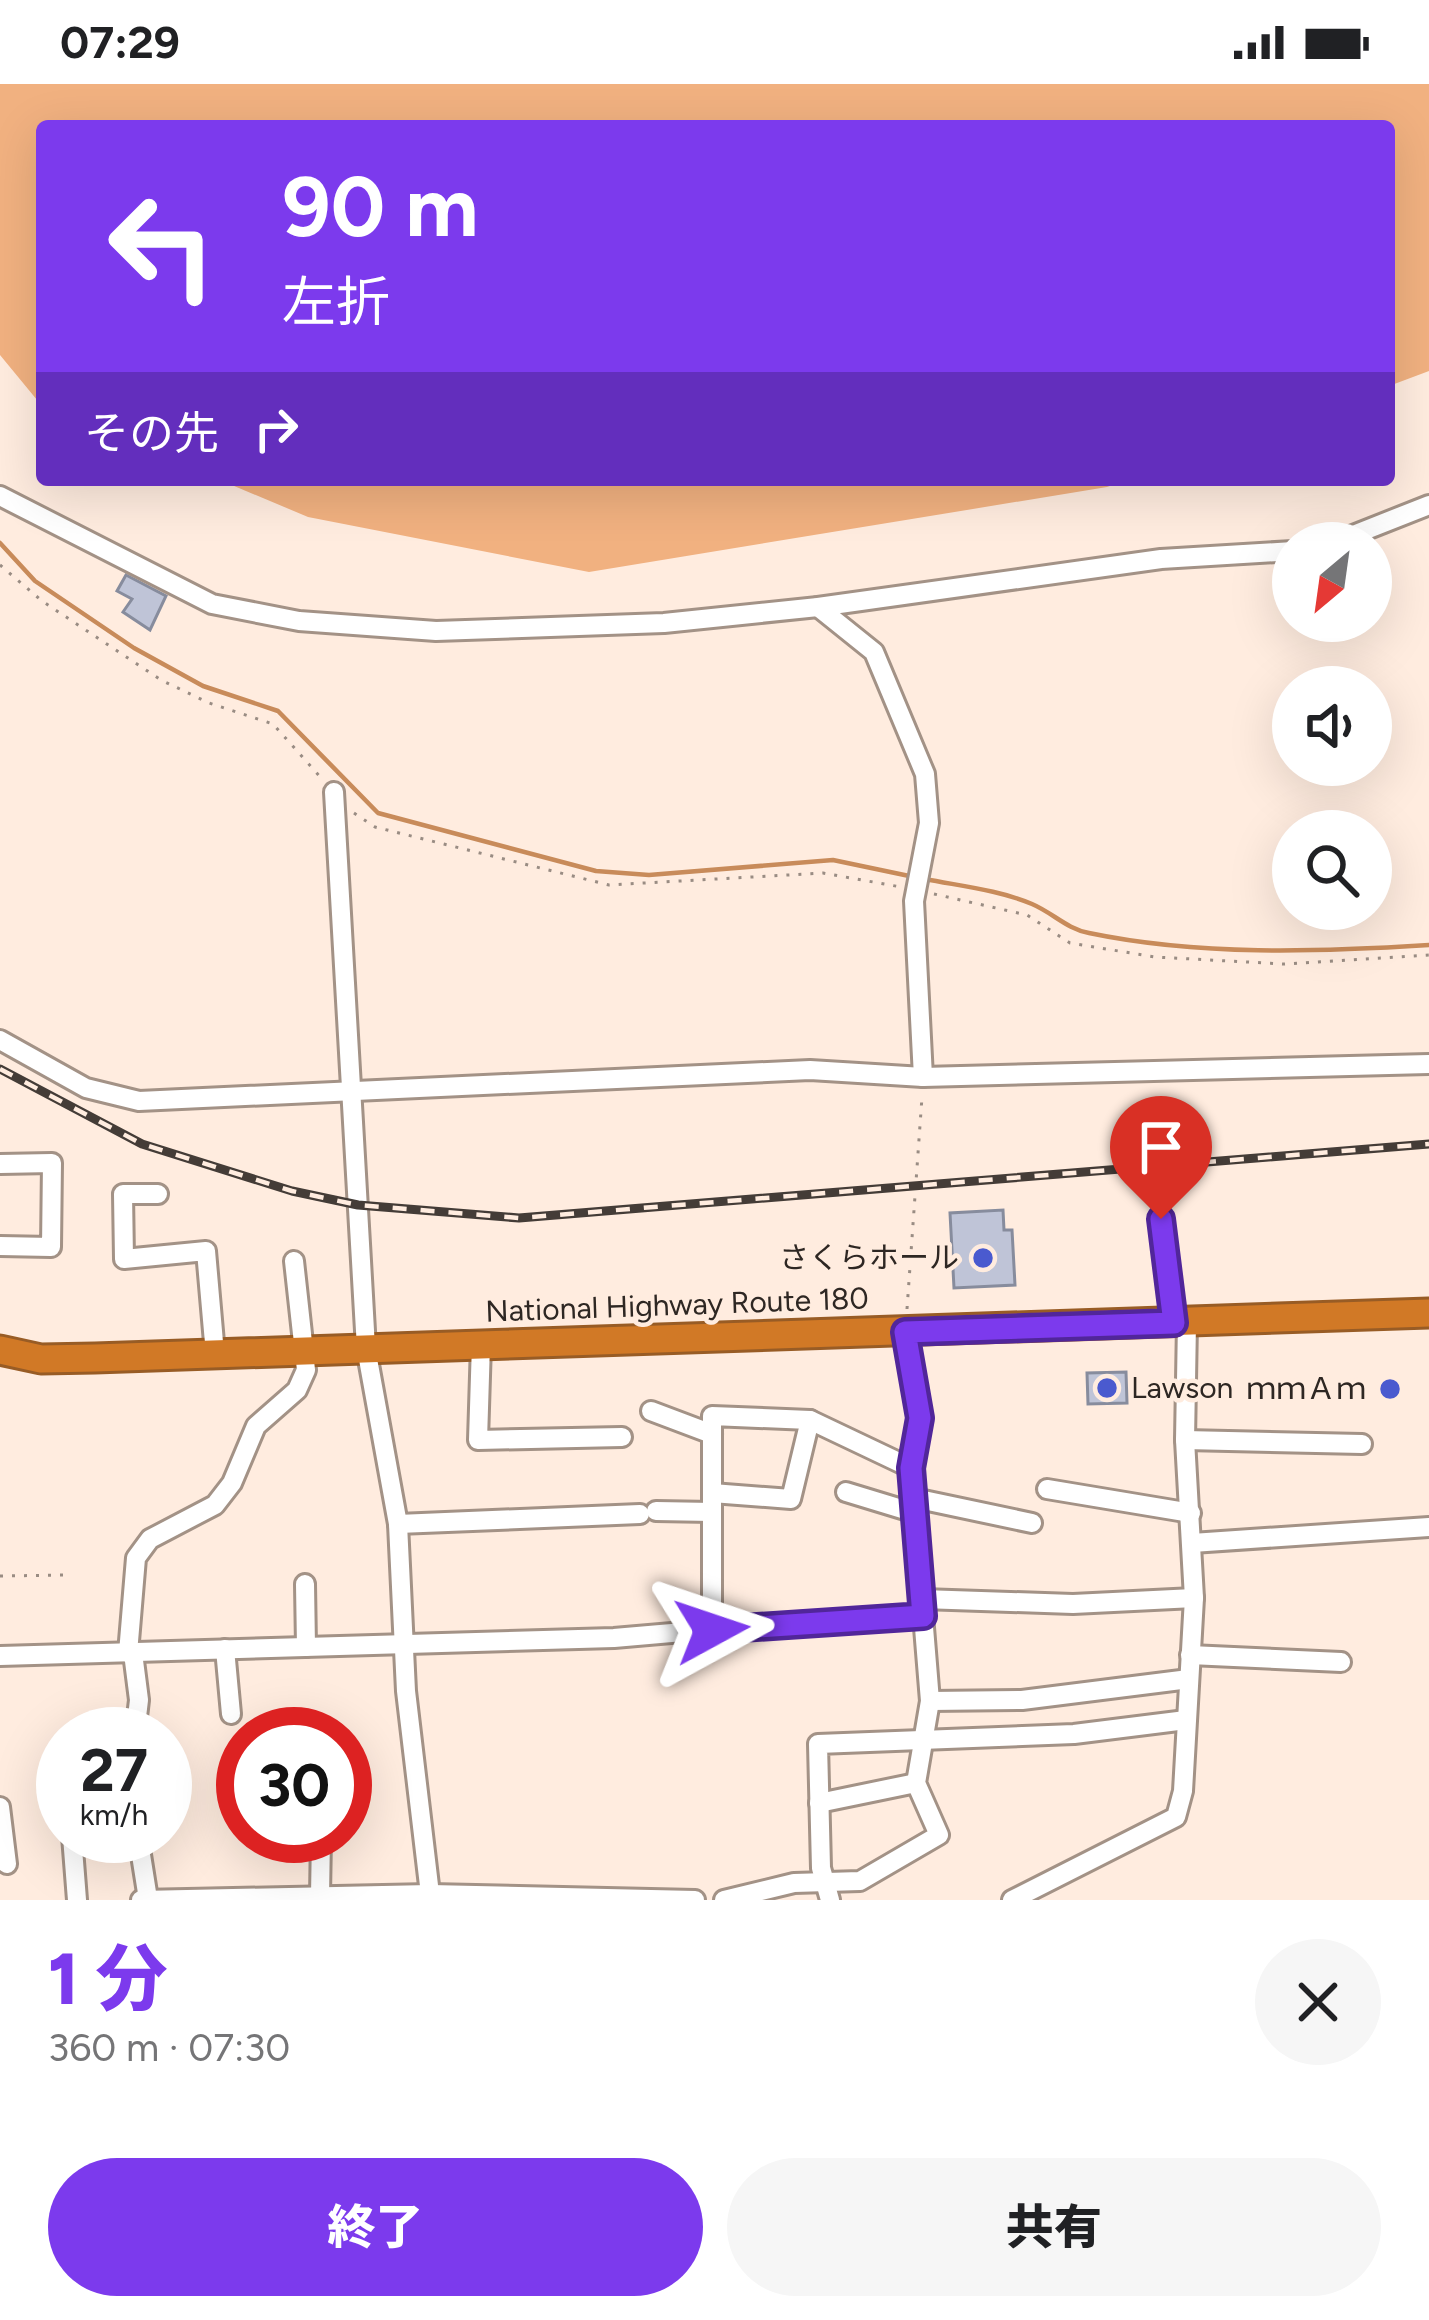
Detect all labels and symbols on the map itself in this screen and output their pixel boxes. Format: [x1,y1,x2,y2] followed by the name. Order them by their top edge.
[1272,522,1392,642] north arrow
[1110,1096,1212,1219] pin
[779,1239,959,1276] place label: さくらホール
[970,1245,996,1271] marker: さくらホール
[485,1279,869,1330] street label: National Highway Route 180
[1131,1369,1233,1406] place label: Lawson
[1246,1370,1366,1407] place label: ｍｍＡｍ
[1094,1375,1120,1401] marker: Lawson
[1377,1376,1403,1402] marker: ｍｍＡｍ
[649,1567,775,1693] position arrow
[216,1707,372,1863] speed limit sign: 30

